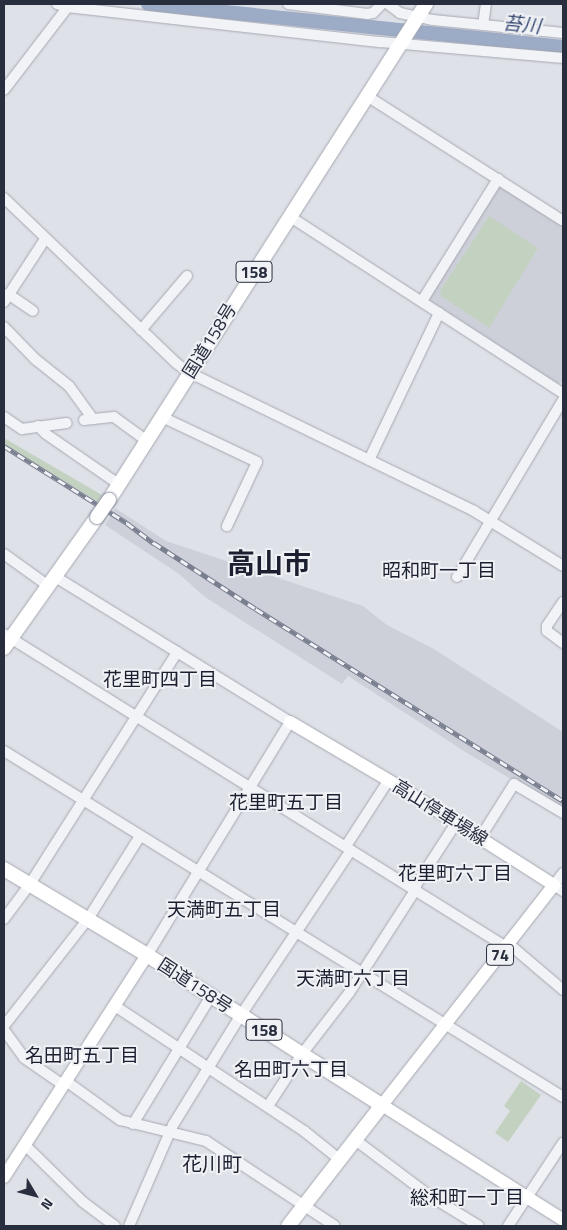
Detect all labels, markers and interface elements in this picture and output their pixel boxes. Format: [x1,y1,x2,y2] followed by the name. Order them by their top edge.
[502,11,542,37] water label: 苔川
[235,258,273,286] road number: 158
[179,300,241,382] street label: 国道158号
[227,546,311,580] district label: 高山市
[382,559,496,581] district label: 昭和町一丁目
[103,668,217,690] district label: 花里町四丁目
[388,775,492,851] street label: 高山停車場線
[229,791,343,813] district label: 花里町五丁目
[398,862,512,884] district label: 花里町六丁目
[167,898,281,920] district label: 天満町五丁目
[485,942,515,968] road number: 74
[154,954,236,1018] street label: 国道158号
[296,967,410,989] district label: 天満町六丁目
[245,1016,283,1044] road number: 158
[25,1044,139,1066] district label: 名田町五丁目
[234,1058,348,1080] district label: 名田町六丁目
[182,1151,242,1175] district label: 花川町
[10,1170,60,1220] north arrow
[410,1186,524,1208] district label: 総和町一丁目
[36,1194,59,1215] text: N

